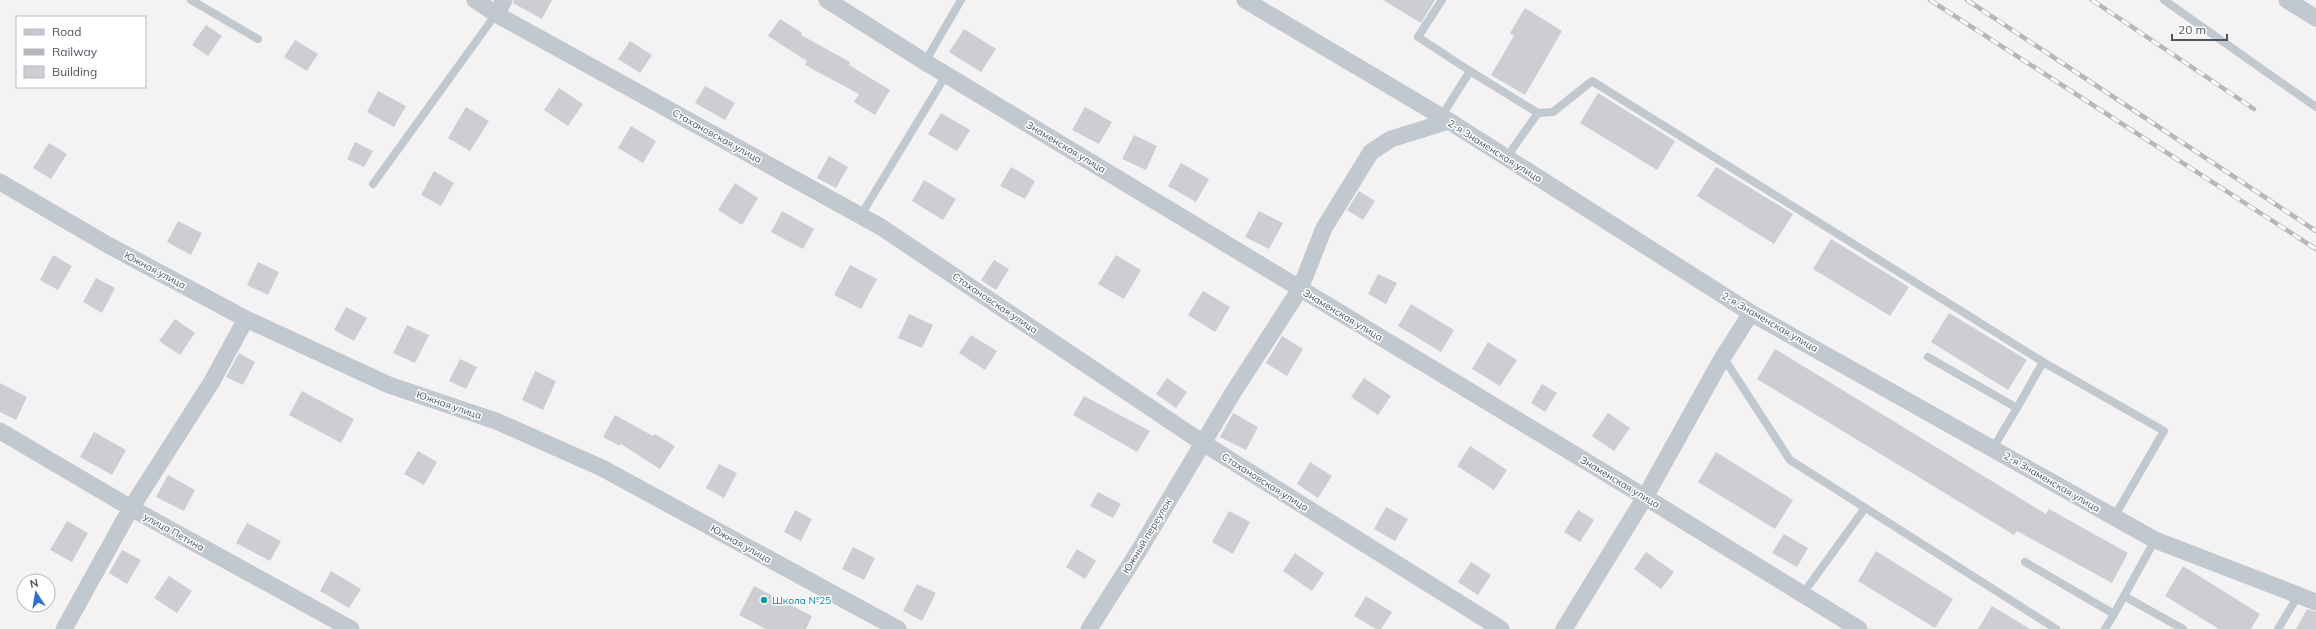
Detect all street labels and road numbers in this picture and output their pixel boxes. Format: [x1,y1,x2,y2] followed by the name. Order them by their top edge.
[670,106,764,166] street label: Стахановская улица
[1445,117,1545,185] street label: 2-я Знаменская улица
[1024,118,1108,176] street label: Знаменская улица
[122,248,188,292] street label: Южная улица
[950,270,1040,336] street label: Стахановская улица
[1301,286,1385,344] street label: Знаменская улица
[1720,289,1820,355] street label: 2-я Знаменская улица
[415,388,483,422] street label: Южная улица
[2002,449,2102,515] street label: 2-я Знаменская улица
[1219,450,1311,514] street label: Стахановская улица
[1578,453,1662,511] street label: Знаменская улица
[1119,495,1175,576] street label: Южный переулок
[141,510,207,554] street label: улица Петина
[708,522,774,566] street label: Южная улица

